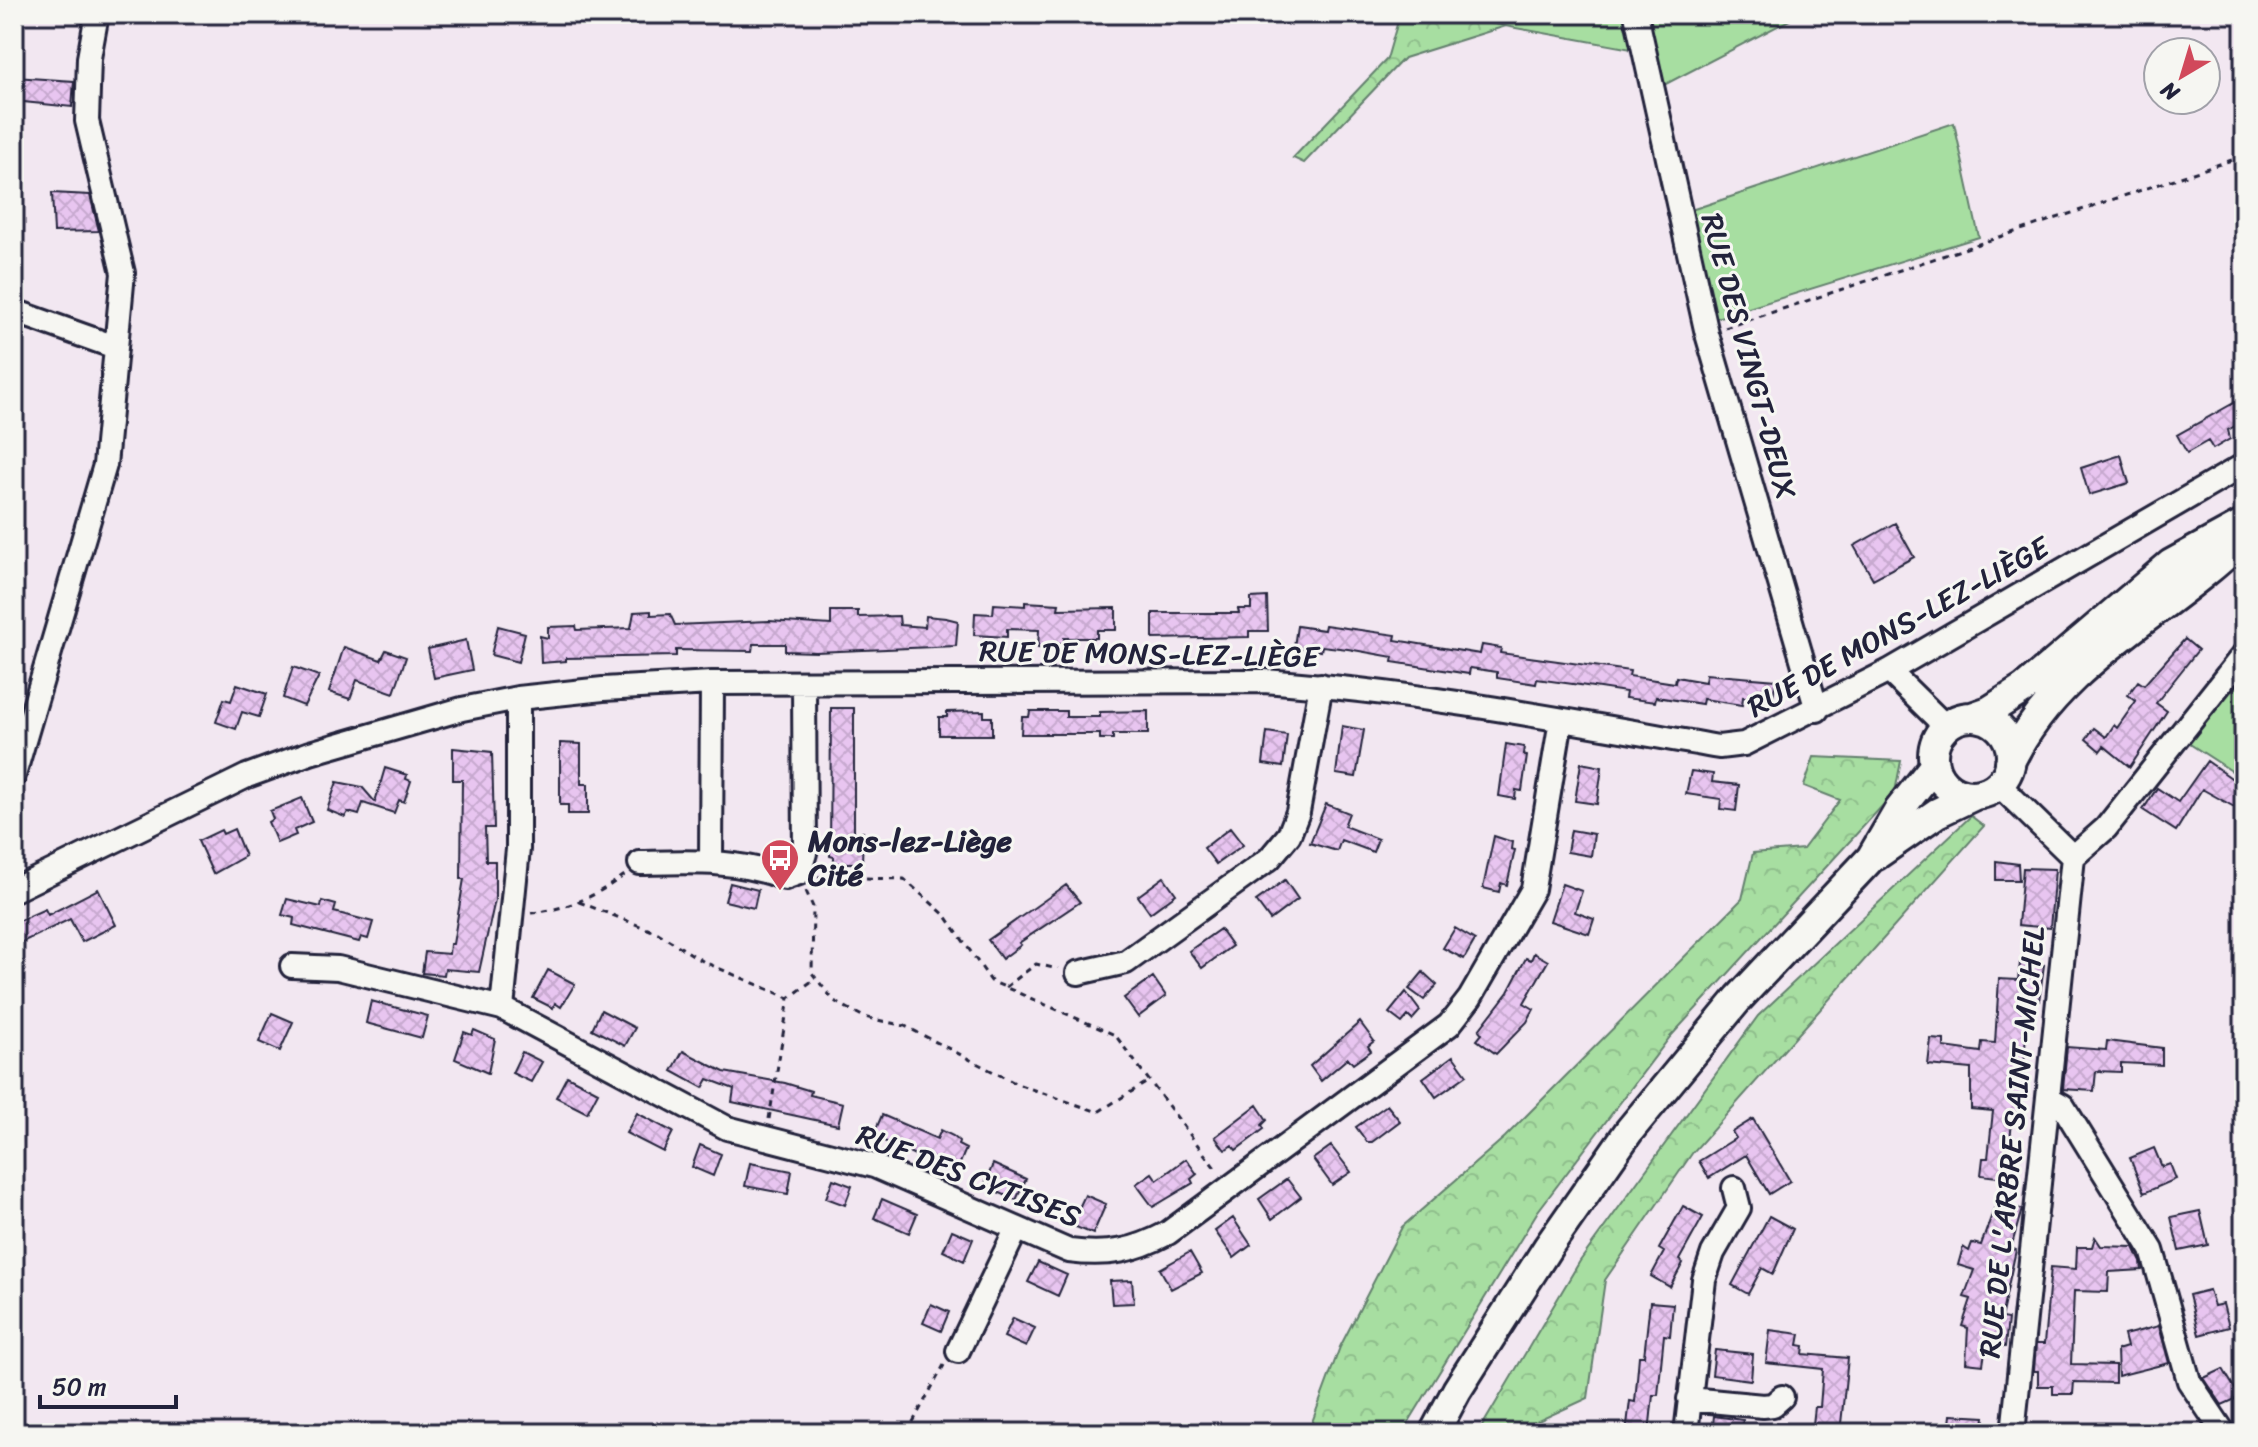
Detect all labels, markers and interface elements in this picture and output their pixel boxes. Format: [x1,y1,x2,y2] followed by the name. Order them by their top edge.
[2142,36,2222,116] north arrow
[2151,71,2189,112] text: N
[1685,207,1813,505] street label: RUE DES VINGT-DEUX
[1736,520,2062,733] street label: RUE DE MONS-LEZ-LIÈGE
[979,624,1322,684] street label: RUE DE MONS-LEZ-LIÈGE
[807,814,1012,902] place label: Mons-lez-Liège Cité
[759,837,801,892] bus stop icon: Mons-lez-Liège Cité
[1962,923,2062,1361] street label: RUE DE L'ARBRE SAINT-MICHEL
[849,1108,1090,1244] street label: RUE DES CYTISES
[40,1359,176,1409] scale bar
[52,1366,107,1408] text: 50 m

